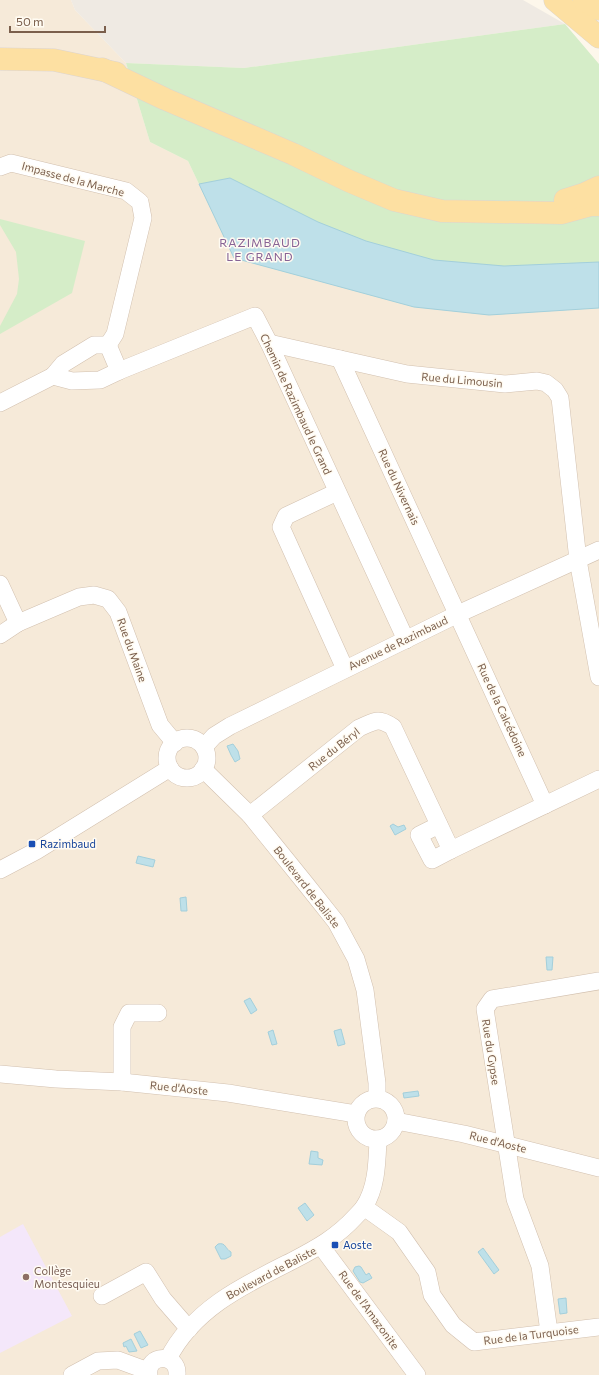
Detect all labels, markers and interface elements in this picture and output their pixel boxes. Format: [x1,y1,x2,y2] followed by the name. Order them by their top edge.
[10,8,105,34] scale bar
[16,14,44,28] text: 50 m
[20,159,126,199] street label: Impasse de la Marche
[219,235,301,263] district label: RAZIMBAUD LE GRAND
[258,331,335,476] street label: Chemin de Razimbaud le Grand
[421,369,503,390] street label: Rue du Limousin
[376,447,423,527] street label: Rue du Nivernais
[346,613,450,672] street label: Avenue de Razimbaud
[115,616,150,684] street label: Rue du Maine
[475,661,530,759] street label: Rue de la Calcédoine
[305,724,362,773] street label: Rue du Béryl
[40,837,96,850] place label: Razimbaud
[27,839,37,849] marker: Razimbaud
[271,843,343,930] street label: Boulevard de Baliste
[480,1018,503,1086] street label: Rue du Gypse
[149,1078,209,1097] street label: Rue d'Aoste
[468,1128,528,1155] street label: Rue d'Aoste
[343,1238,372,1251] place label: Aoste
[330,1240,340,1250] marker: Aoste
[223,1243,318,1302] street label: Boulevard de Baliste
[34,1264,100,1290] place label: Collège Montesquieu
[336,1268,403,1352] street label: Rue de l'Amazonite
[21,1272,31,1282] marker: Collège Montesquieu
[483,1322,579,1347] street label: Rue de la Turquoise

